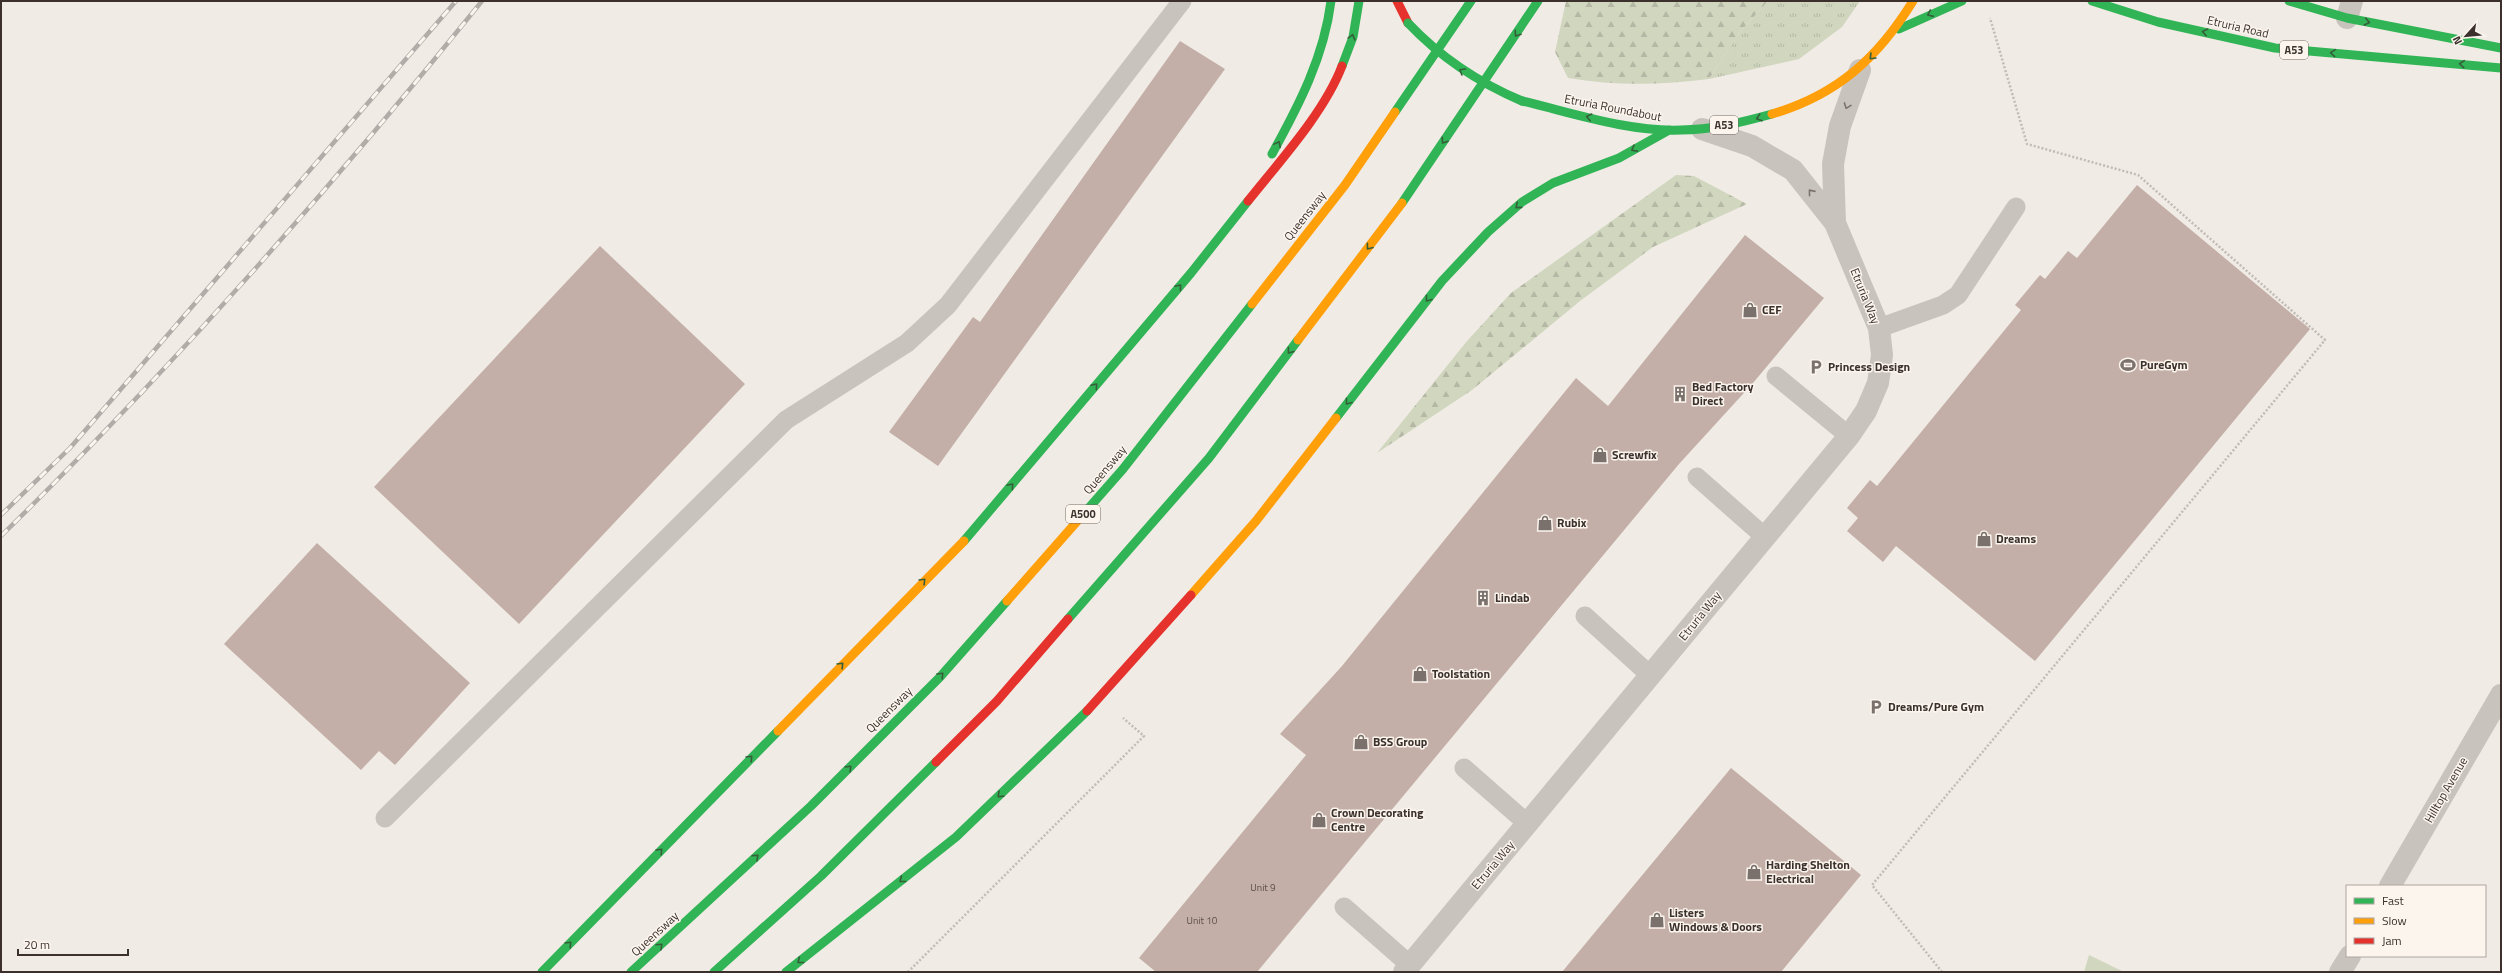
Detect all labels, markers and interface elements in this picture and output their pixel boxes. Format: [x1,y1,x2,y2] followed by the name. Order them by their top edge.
[1927,10,1934,18] one-way arrow
[2205,10,2271,43] street label: Etruria Road
[2446,16,2486,56] north arrow
[2364,17,2370,26] one-way arrow
[2201,29,2208,37] one-way arrow
[1514,30,1522,37] one-way arrow
[1347,34,1356,41] one-way arrow
[2448,34,2466,48] text: N
[2280,41,2308,59] road number: A53
[2330,49,2336,58] one-way arrow
[1869,52,1877,60] one-way arrow
[2459,60,2465,69] one-way arrow
[1459,69,1466,76] one-way arrow
[1563,89,1664,126] street label: Etruria Roundabout
[1843,103,1851,110] one-way arrow
[1586,113,1593,122] one-way arrow
[1756,113,1763,122] one-way arrow
[1710,116,1738,134] road number: A53
[1441,137,1449,144] one-way arrow
[1273,140,1280,148] one-way arrow
[1631,145,1639,152] one-way arrow
[1279,186,1330,245] street label: Queensway
[1808,190,1815,197] one-way arrow
[1515,201,1523,208] one-way arrow
[1367,243,1374,250] one-way arrow
[1846,265,1885,327] street label: Etruria Way
[1175,285,1182,292] one-way arrow
[1426,294,1433,301] one-way arrow
[1762,300,1782,319] place label: CEF
[1741,301,1759,319] shop icon: CEF
[1288,346,1295,353] one-way arrow
[2140,355,2188,374] place label: PureGym
[2119,356,2137,374] sports icon: PureGym
[1828,357,1910,376] place label: Princess Design
[1807,358,1825,376] parking icon: Princess Design
[1692,377,1754,410] place label: Bed Factory Direct
[1091,384,1098,391] one-way arrow
[1671,385,1689,403] building icon: Bed Factory Direct
[1346,397,1353,404] one-way arrow
[1078,441,1131,498] street label: Queensway
[1612,445,1657,464] place label: Screwfix
[1591,446,1609,464] shop icon: Screwfix
[1006,483,1013,490] one-way arrow
[1066,505,1100,523] road number: A500
[1557,513,1587,532] place label: Rubix
[1536,514,1554,532] shop icon: Rubix
[1996,529,2036,548] place label: Dreams
[1975,530,1993,548] shop icon: Dreams
[918,578,926,586] one-way arrow
[1674,587,1726,645] street label: Etruria Way
[1495,588,1530,607] place label: Lindab
[1474,589,1492,607] building icon: Lindab
[836,662,844,670] one-way arrow
[1432,664,1490,683] place label: Toolstation
[1411,665,1429,683] shop icon: Toolstation
[936,672,943,680] one-way arrow
[861,682,916,737] street label: Queensway
[1888,697,1984,716] place label: Dreams/Pure Gym
[1867,698,1885,716] parking icon: Dreams/Pure Gym
[1373,732,1428,751] place label: BSS Group
[1352,733,1370,751] shop icon: BSS Group
[2419,753,2472,826] street label: Hilltop Avenue
[746,755,753,763] one-way arrow
[844,765,852,772] one-way arrow
[997,790,1005,798] one-way arrow
[1331,803,1424,836] place label: Crown Decorating Centre
[1310,811,1328,829] shop icon: Crown Decorating Centre
[1466,836,1519,893] street label: Etruria Way
[655,848,663,856] one-way arrow
[751,855,758,862] one-way arrow
[1766,855,1850,888] place label: Harding Shelton Electrical
[1745,863,1763,881] shop icon: Harding Shelton Electrical
[900,876,907,883] one-way arrow
[1250,880,1276,895] house number: Unit 9
[2346,885,2486,957] legend
[2382,891,2405,910] text: Fast
[1669,903,1762,936] place label: Listers Windows & Doors
[627,906,683,961] street label: Queensway
[1648,911,1666,929] shop icon: Listers Windows & Doors
[2382,911,2407,930] text: Slow
[1187,913,1218,928] house number: Unit 10
[18,931,128,957] scale bar
[2382,931,2402,950] text: Jam
[24,935,50,954] text: 20 m
[564,941,572,949] one-way arrow
[655,943,663,950] one-way arrow
[798,957,805,964] one-way arrow

